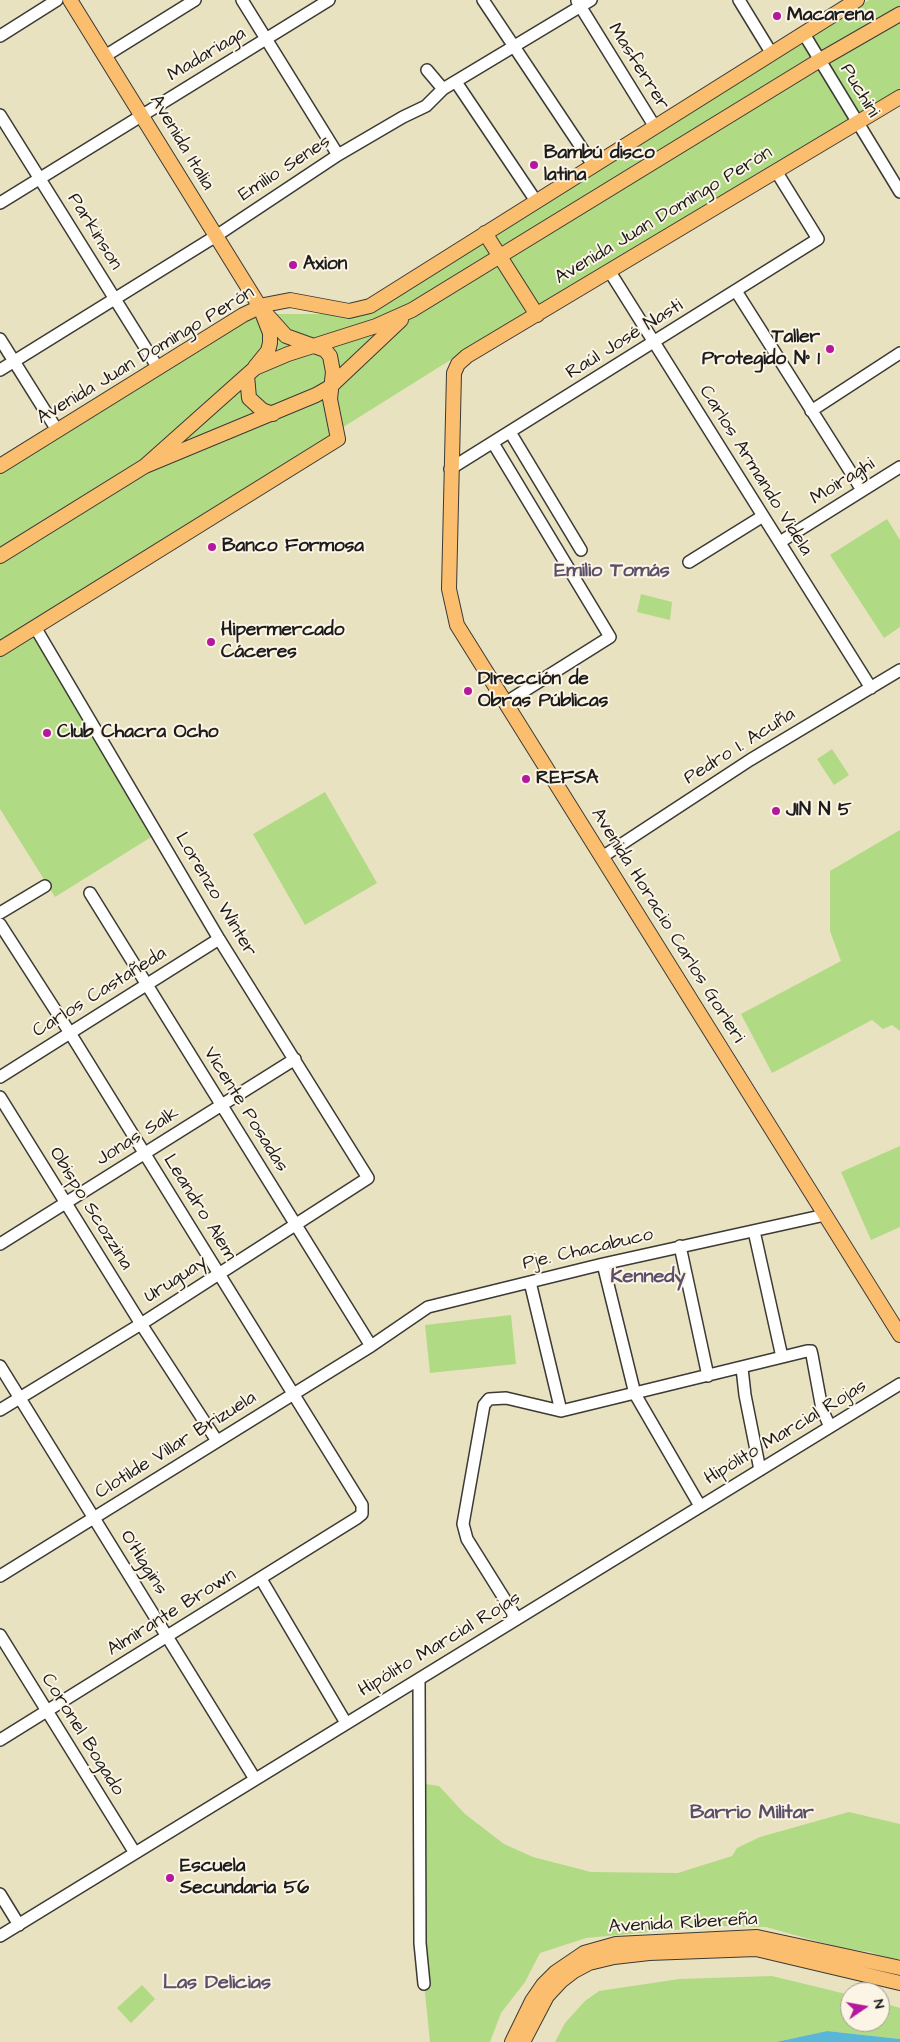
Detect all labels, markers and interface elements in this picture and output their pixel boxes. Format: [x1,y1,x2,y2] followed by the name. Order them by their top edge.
[787,5,874,27] place label: Macarena
[771,10,783,22] marker: Macarena
[602,19,674,115] street label: Masferrer
[164,23,250,87] street label: Madariaga
[834,60,884,122] street label: Puchini
[144,91,218,195] street label: Avenida Italia
[235,131,335,207] street label: Emilio Senes
[551,142,777,290] street label: Avenida Juan Domingo Perón
[544,143,655,187] place label: Bambú disco latina
[528,159,540,171] marker: Bambú disco latina
[62,189,126,275] street label: Parkinson
[303,254,347,276] place label: Axion
[287,259,299,271] marker: Axion
[33,282,259,430] street label: Avenida Juan Domingo Perón
[562,295,688,385] street label: Raúl José Nasti
[702,327,820,371] place label: Taller Protegido N° 1
[824,343,836,355] marker: Taller Protegido N° 1
[693,382,817,560] street label: Carlos Armando Videla
[807,453,879,511] street label: Moiraghi
[222,536,364,558] place label: Banco Formosa
[206,541,218,553] marker: Banco Formosa
[554,560,670,584] district label: Emilio Tomás
[221,620,344,664] place label: Hipermercado Cáceres
[205,636,217,648] marker: Hipermercado Cáceres
[478,669,608,713] place label: DIrección de Obras Públicas
[462,685,474,697] marker: DIrección de Obras Públicas
[680,704,800,790] street label: Pedro I. Acuña
[57,722,219,744] place label: Club Chacra Ocho
[41,727,53,739] marker: Club Chacra Ocho
[536,768,598,790] place label: REFSA
[520,773,532,785] marker: REFSA
[786,800,851,822] place label: JIN N 5
[585,804,749,1048] street label: Avenida Horacio Carlos Gorleri
[770,805,782,817] marker: JIN N 5
[169,829,261,961] street label: Lorenzo Winter
[29,943,171,1043] street label: Carlos Castañeda
[197,1043,293,1177] street label: Vicente Posadas
[92,1103,184,1171] street label: Jonas Salk
[43,1143,137,1275] street label: Obispo Scozzina
[157,1151,241,1265] street label: Leandro Alem
[520,1224,656,1276] street label: Pje. Chacabuco
[140,1251,212,1309] street label: Uruguay
[611,1266,685,1290] district label: Kennedy
[701,1376,871,1490] street label: Hipólito Marcial Rojas
[91,1387,261,1505] street label: Clotilde Villar Brizuela
[114,1527,172,1599] street label: O'Higgins
[103,1564,241,1662] street label: Almirante Brown
[355,1588,525,1702] street label: Hipólito Marcial Rojas
[35,1670,129,1800] street label: Coronel Bogado
[690,1802,814,1826] district label: Barrio Militar
[180,1856,309,1900] place label: Escuela Secundaria 56
[164,1872,176,1884] marker: Escuela Secundaria 56
[608,1909,758,1939] street label: Avenida Ribereña
[163,1972,271,1996] district label: Las Delicias
[840,1982,890,2032] north arrow
[868,1998,889,2010] text: N

